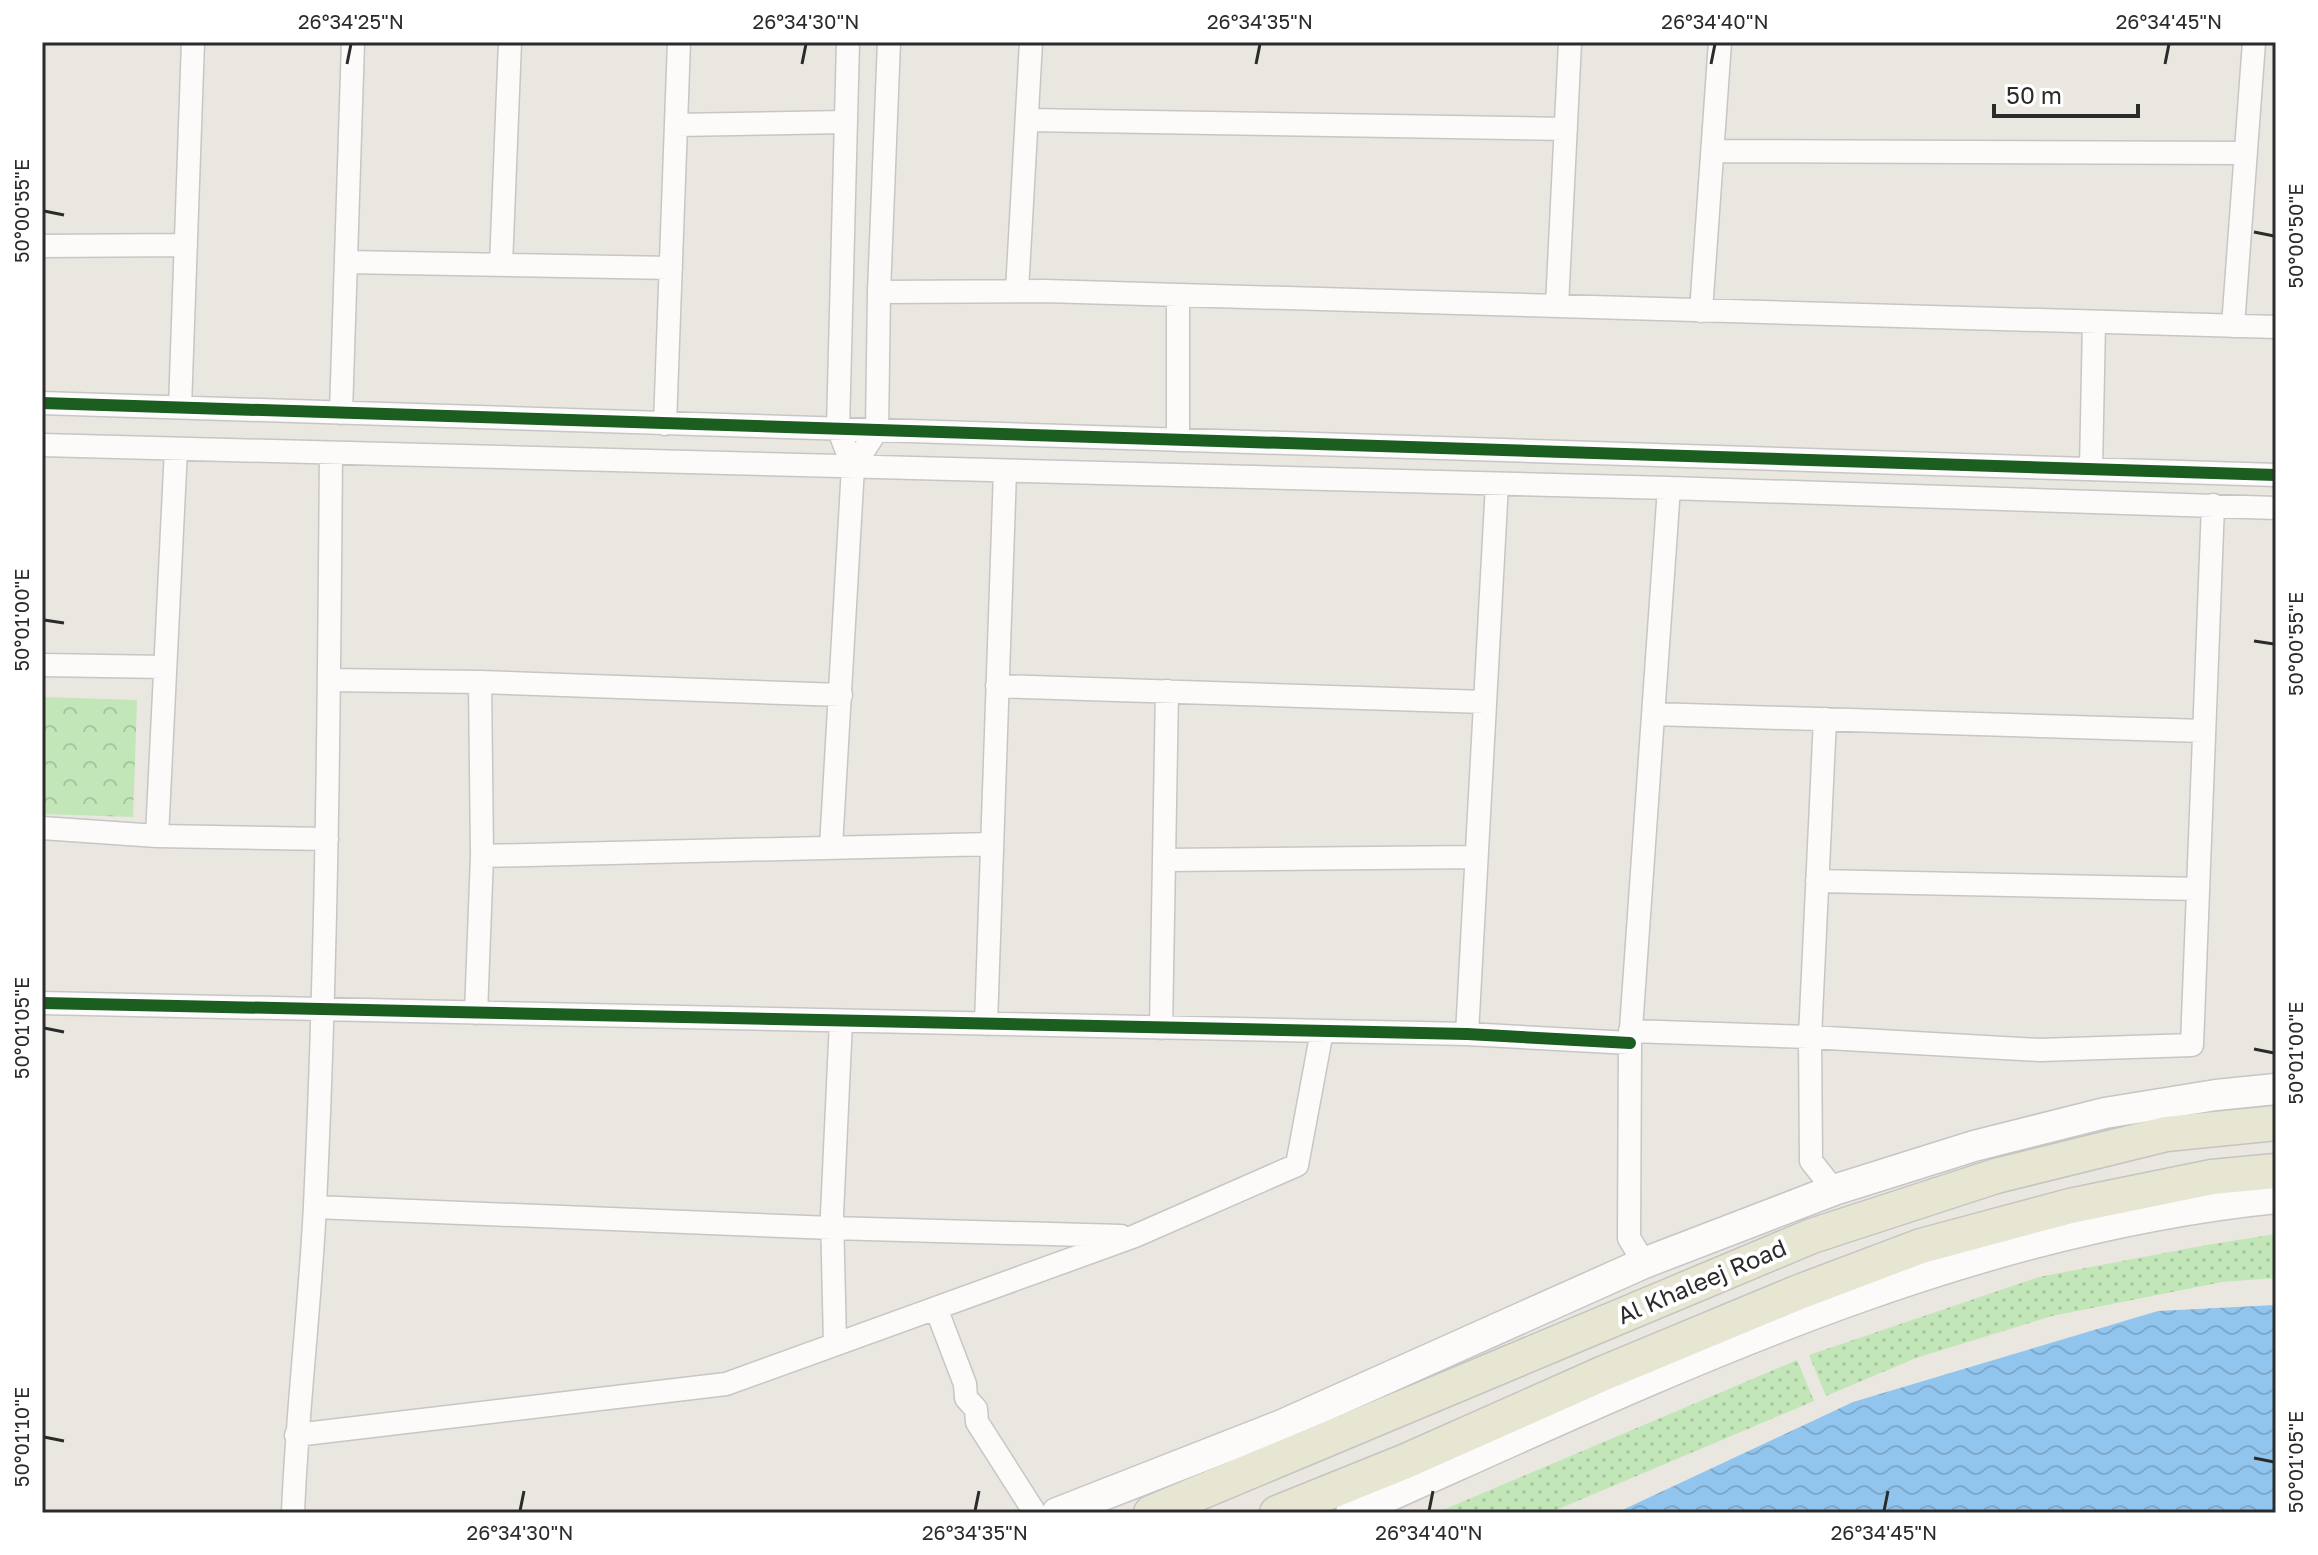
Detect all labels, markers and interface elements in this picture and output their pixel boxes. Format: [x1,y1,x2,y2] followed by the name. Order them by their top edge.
[298,9,404,33] text: 26°34'25"N
[753,9,859,33] text: 26°34'30"N
[1207,9,1313,33] text: 26°34'35"N
[1661,9,1769,33] text: 26°34'40"N
[2116,9,2222,33] text: 26°34'45"N
[1994,68,2138,118] scale bar
[2006,80,2062,109] text: 50 m
[9,159,33,263] text: 50°00'55"E
[2283,184,2307,289] text: 50°00'50"E
[9,568,33,672] text: 50°01'00"E
[2283,592,2307,696] text: 50°00'55"E
[9,977,33,1079] text: 50°01'05"E
[2283,1001,2307,1105] text: 50°01'00"E
[1613,1232,1790,1329] street label: Al Khaleej Road
[9,1387,33,1487] text: 50°01'10"E
[2283,1411,2307,1513] text: 50°01'05"E
[467,1520,573,1544] text: 26°34'30"N
[922,1520,1028,1544] text: 26°34'35"N
[1375,1520,1483,1544] text: 26°34'40"N
[1831,1520,1937,1544] text: 26°34'45"N

